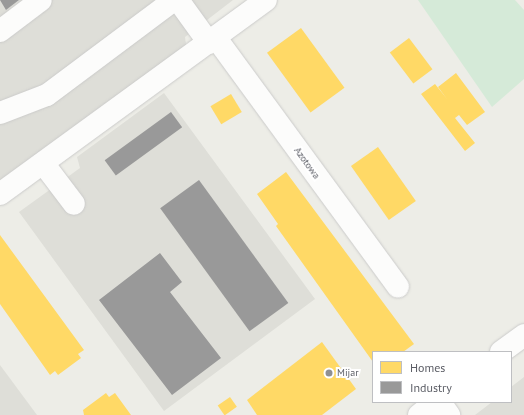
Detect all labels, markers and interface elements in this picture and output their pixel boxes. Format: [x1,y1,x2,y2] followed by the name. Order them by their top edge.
[292,145,322,181] street label: Azotowa
[372,351,512,403] legend
[410,360,445,375] text: Homes
[337,367,359,379] place label: Mijar
[324,368,334,378] marker: Mijar
[410,380,452,395] text: Industry

